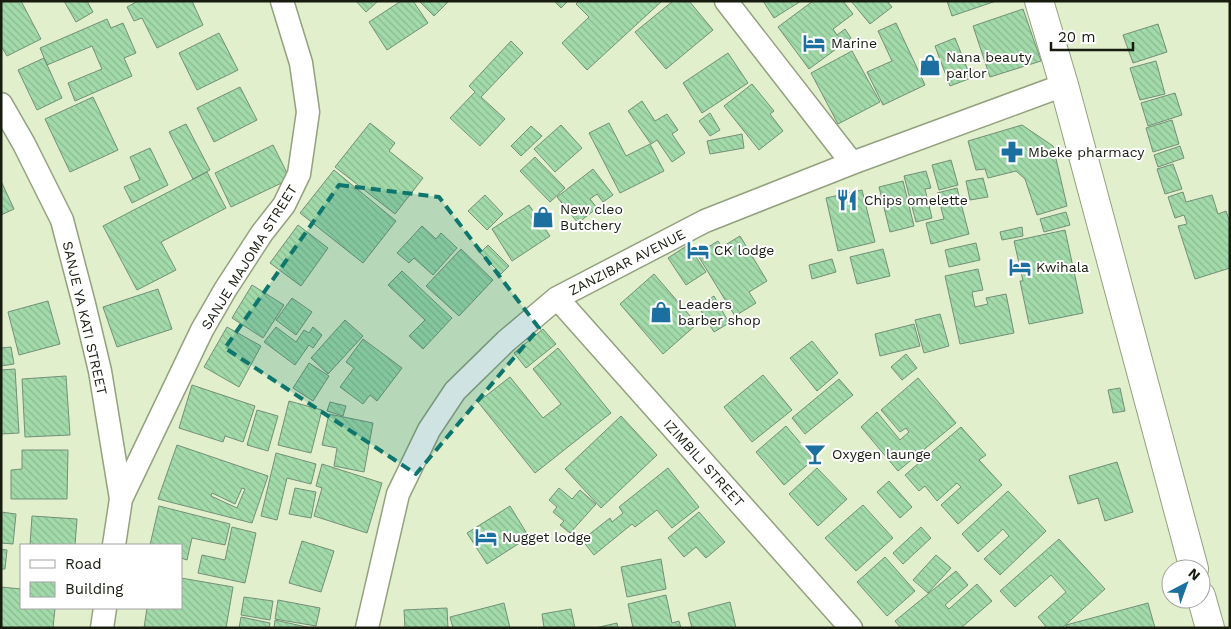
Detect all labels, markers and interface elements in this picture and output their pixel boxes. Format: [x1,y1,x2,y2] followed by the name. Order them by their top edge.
[1051,20,1134,52] scale bar
[1058,28,1096,46] text: 20 m
[801,30,827,56] hotel icon: Marine
[831,35,877,51] place label: Marine
[946,49,1032,81] place label: Nana beauty parlor
[917,52,943,78] shop icon: Nana beauty parlor
[999,139,1025,165] pharmacy icon: Mbeke pharmacy
[1028,144,1145,160] place label: Mbeke pharmacy
[198,181,300,332] street label: SANJE MAJOMA STREET
[834,187,860,213] restaurant icon: Chips omelette
[864,192,968,208] place label: Chips omelette
[560,201,623,233] place label: New cleo Butchery
[530,204,556,230] shop icon: New cleo Butchery
[566,226,688,298] street label: ZANZIBAR AVENUE
[685,237,711,263] hotel icon: CK lodge
[60,240,111,397] street label: SANJE YA KATI STREET
[714,242,774,258] place label: CK lodge
[1007,254,1033,280] hotel icon: Kwihala
[1036,259,1089,275] place label: Kwihala
[678,296,761,328] place label: Leaders barber shop
[648,299,674,325] shop icon: Leaders barber shop
[660,416,748,510] street label: IZIMBILI STREET
[802,441,828,467] bar icon: Oxygen launge
[832,446,931,462] place label: Oxygen launge
[473,524,499,550] hotel icon: Nugget lodge
[502,529,591,545] place label: Nugget lodge
[20,544,182,609] legend
[65,555,102,573] text: Road
[1161,559,1211,609] north arrow
[1185,565,1204,584] text: N
[65,580,123,598] text: Building

